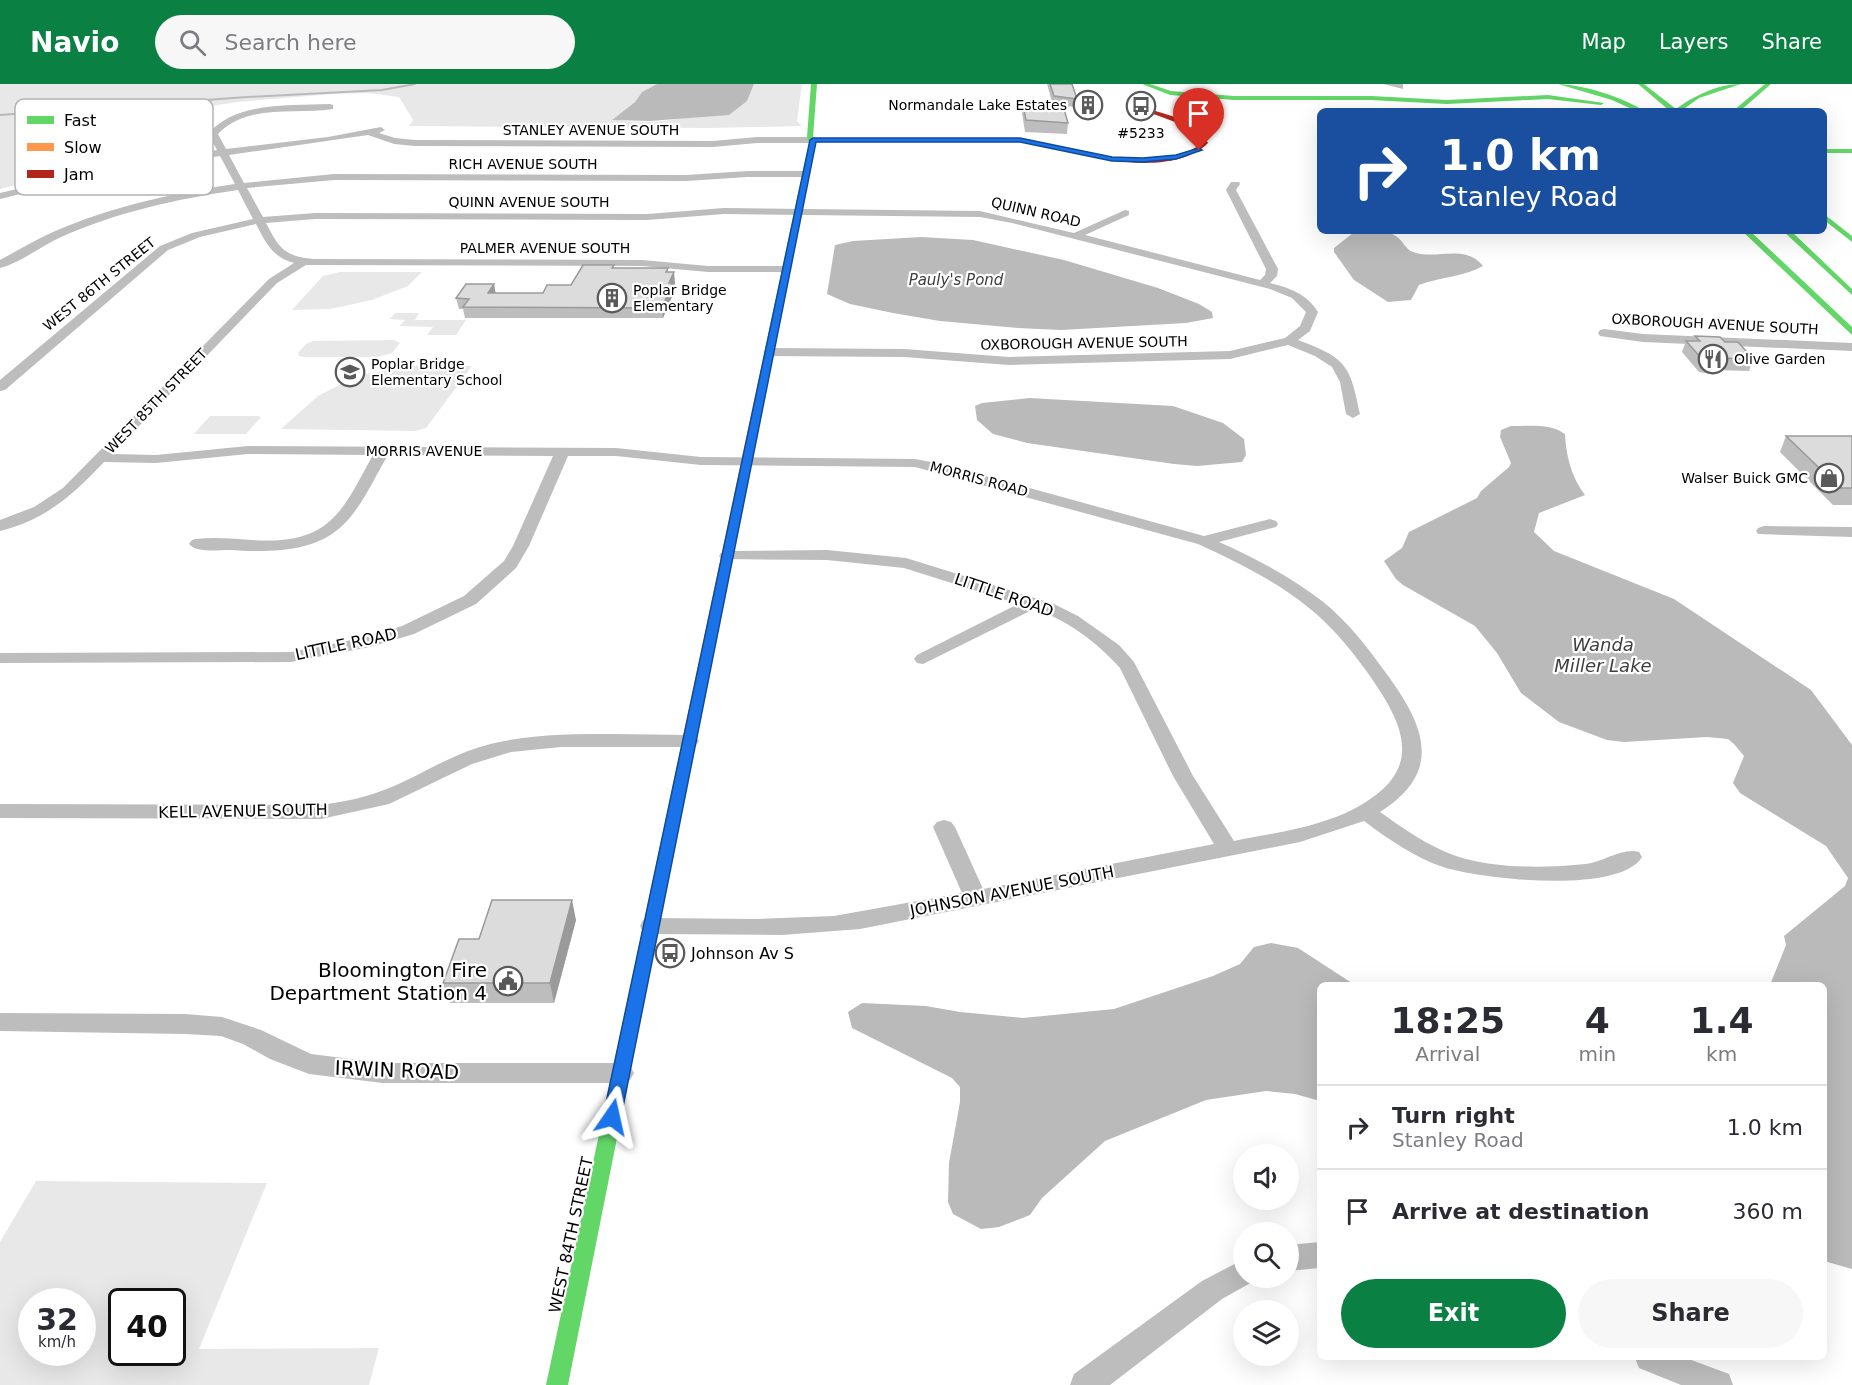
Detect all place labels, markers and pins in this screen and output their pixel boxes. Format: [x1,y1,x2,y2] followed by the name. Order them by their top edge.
[1173,88,1224,150] pin
[1072,89,1104,121] building icon: Normandale Lake Estates
[1125,90,1157,122] bus stop icon: #5233
[888,97,1067,113] place label: Normandale Lake Estates
[1117,125,1165,141] place label: #5233
[596,282,628,314] building icon: Poplar Bridge Elementary
[633,282,727,314] place label: Poplar Bridge Elementary
[1697,343,1729,375] restaurant icon: Olive Garden
[1734,351,1825,367] place label: Olive Garden
[334,356,366,388] school or university icon: Poplar Bridge Elementary School
[371,356,503,388] place label: Poplar Bridge Elementary School
[1813,462,1845,494] shop icon: Walser Buick GMC
[1681,470,1808,486] place label: Walser Buick GMC
[654,937,686,969] bus stop icon: Johnson Av S
[690,944,794,963] place label: Johnson Av S
[269,958,487,1005] place label: Bloomington Fire Department Station 4
[492,965,524,997] public building icon: Bloomington Fire Department Station 4

